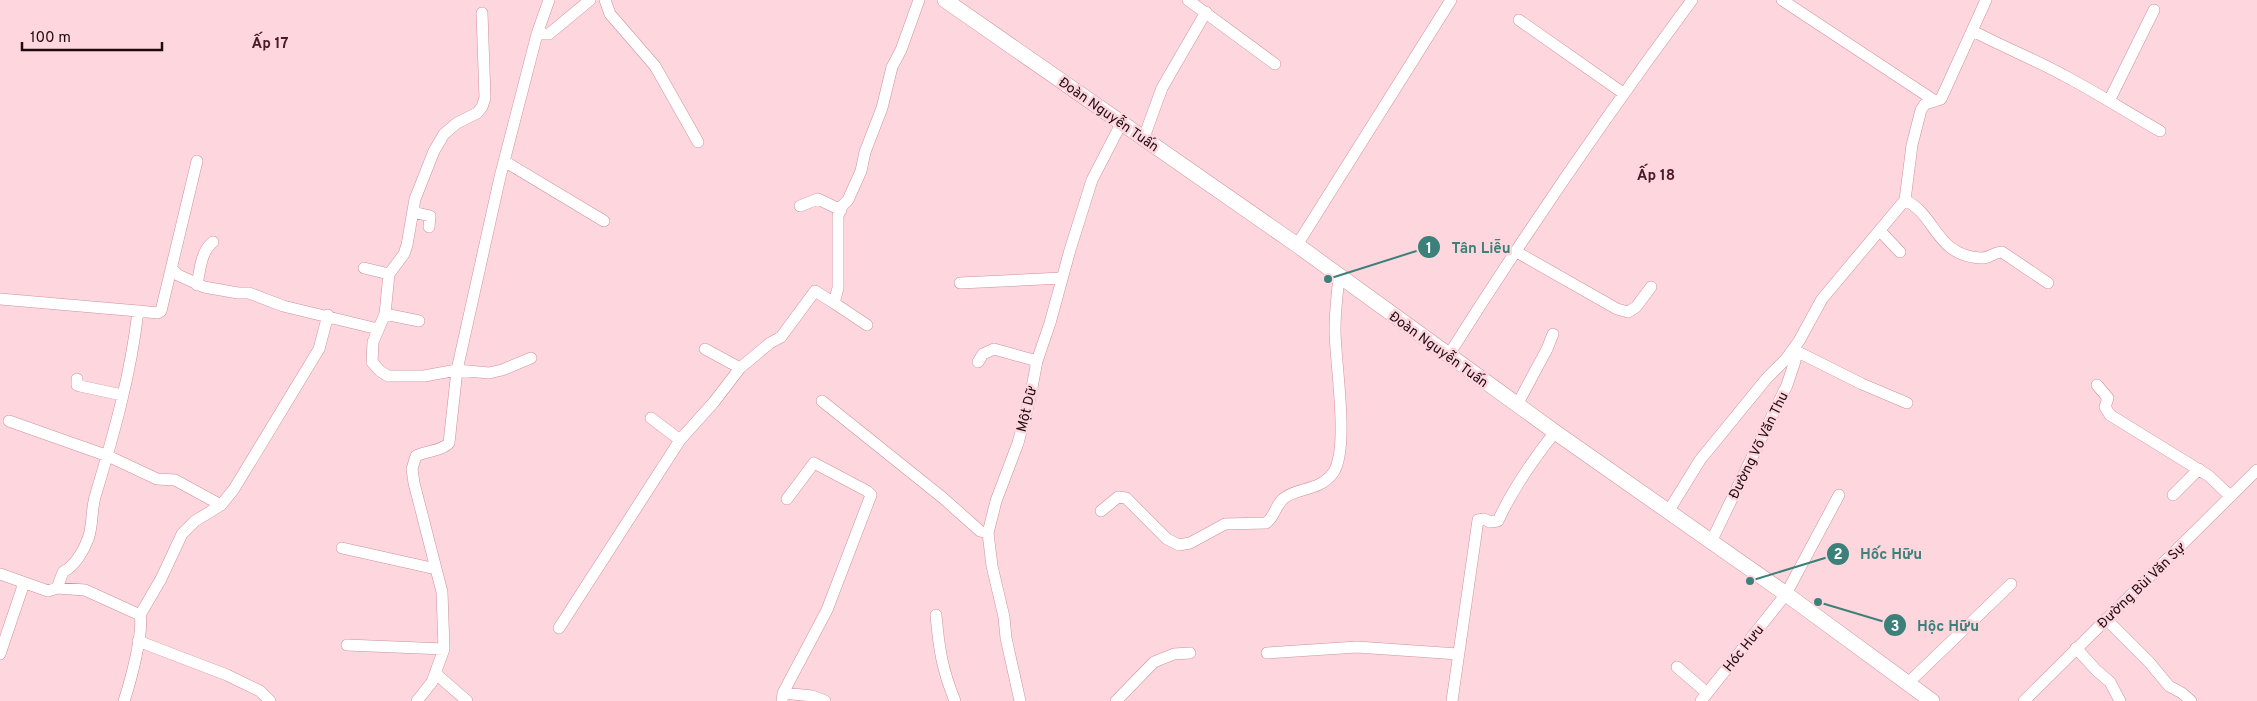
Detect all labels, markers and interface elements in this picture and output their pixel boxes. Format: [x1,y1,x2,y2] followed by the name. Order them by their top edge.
[22,20,162,52] scale bar
[30,29,71,48] text: 100 m
[251,31,289,54] district label: Ấp 17
[1055,73,1162,156] street label: Đoàn Nguyễn Tuấn
[1637,163,1675,186] district label: Ấp 18
[1416,232,1520,262] callout: Tân Liễu
[1451,238,1511,259] text: Tân Liễu
[1426,240,1432,259] text: 1
[1385,308,1492,392] street label: Đoàn Nguyễn Tuấn
[1014,384,1041,434] street label: Một Dữ
[1726,389,1793,502] street label: Đường Võ Văn Thu
[1825,539,1932,569] callout: Hốc Hữu
[2094,539,2190,632] street label: Đường Bùi Văn Sự
[1860,545,1922,565] text: Hốc Hữu
[1833,546,1843,565] text: 2
[1882,610,1989,640] callout: Hộc Hữu
[1891,618,1900,637] text: 3
[1917,618,1979,637] text: Hộc Hữu
[1720,622,1768,676] street label: Hóc Hưu

